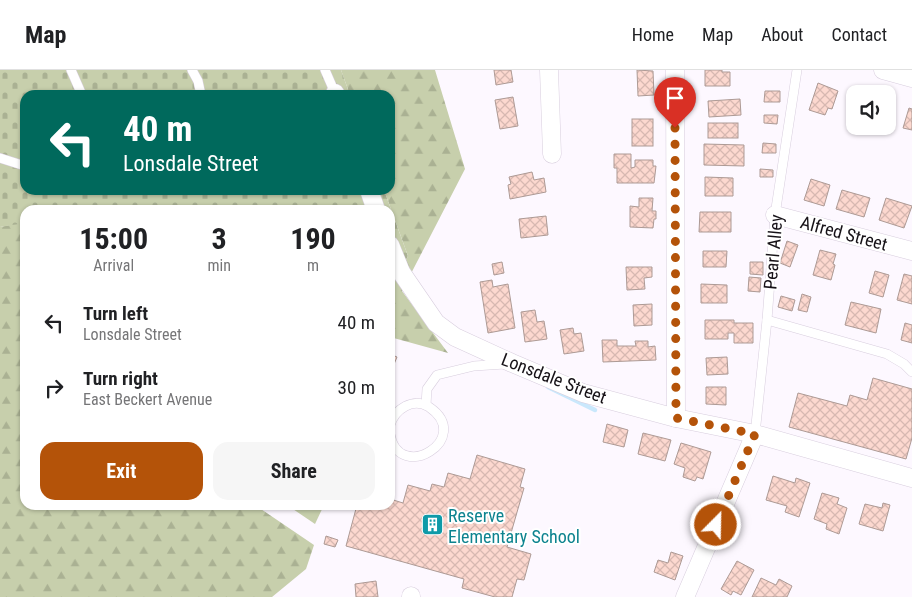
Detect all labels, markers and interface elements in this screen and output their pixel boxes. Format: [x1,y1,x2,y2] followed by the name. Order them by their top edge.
[25,21,66,49] text: Map
[632,24,674,45] text: Home
[702,24,733,45] text: Map
[761,24,803,45] text: About
[831,24,887,45] text: Contact
[654,77,696,128] pin
[661,84,689,112] icon: arrive
[846,85,896,135] map controls
[846,85,896,135] button: sound
[123,109,192,150] text: 40 m
[40,110,105,175] icon: left
[123,151,259,176] text: Lonsdale Street
[798,211,890,255] street label: Alfred Street
[759,213,787,290] street label: Pearl Alley
[79,221,148,256] text: 15:00
[212,221,227,256] text: 3
[290,221,336,256] text: 190
[93,256,134,275] text: Arrival
[207,256,231,275] text: min
[307,256,319,275] text: m
[83,302,148,325] text: Turn left
[40,309,68,337] icon: left
[338,311,375,334] text: 40 m
[83,325,182,344] text: Lonsdale Street
[498,348,610,408] street label: Lonsdale Street
[83,367,158,390] text: Turn right
[40,374,68,402] icon: right
[338,376,375,399] text: 30 m
[83,390,212,409] text: East Beckert Avenue
[40,442,203,500] button: Exit
[213,442,375,500] button: Share
[689,498,741,550] position arrow
[448,505,580,547] place label: Reserve Elementary School
[420,513,444,537] building icon: Reserve Elementary School

